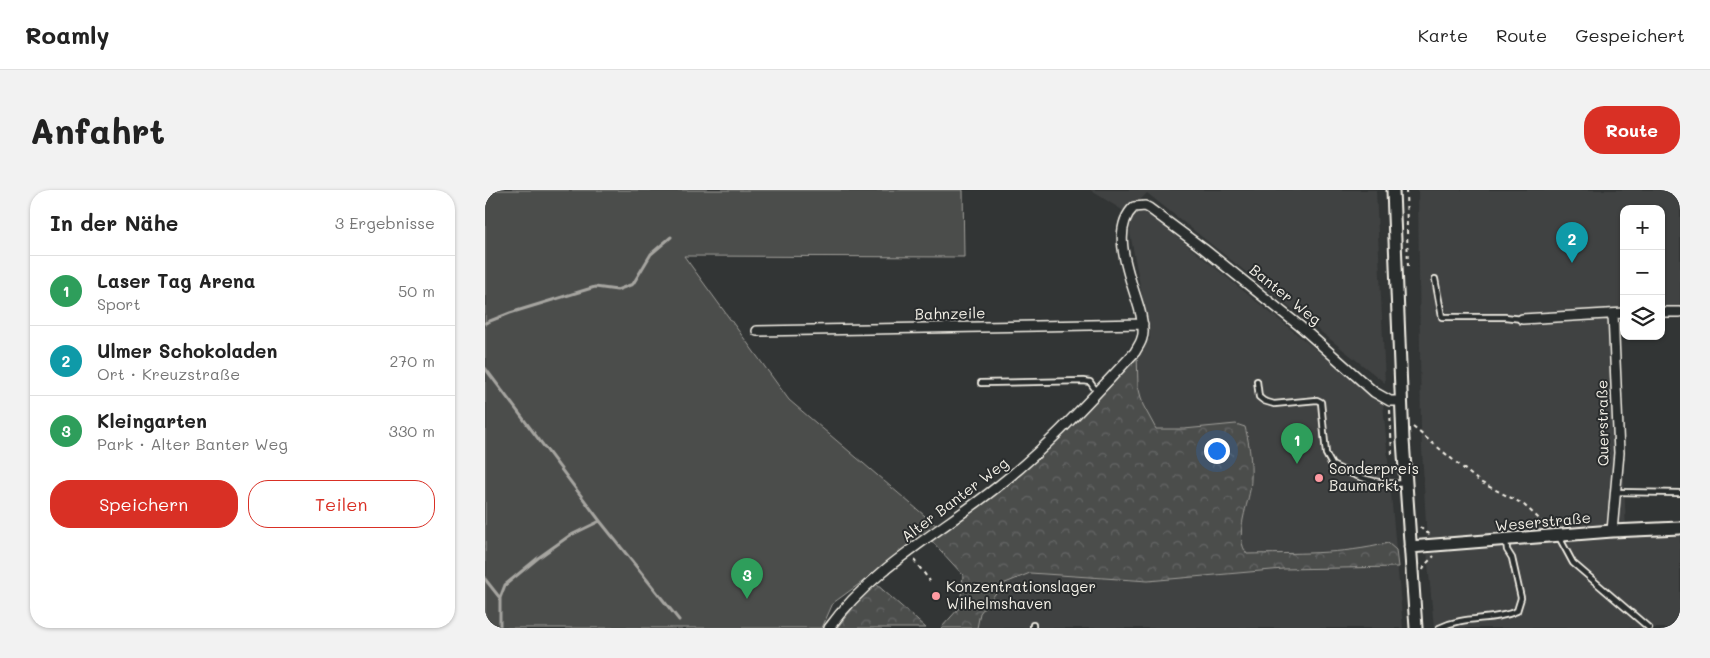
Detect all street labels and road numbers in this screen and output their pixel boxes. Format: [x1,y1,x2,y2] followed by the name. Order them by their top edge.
[1246,259,1326,329] street label: Banter Weg
[914,302,986,324] street label: Bahnzeile
[1591,380,1613,466] street label: Querstraße
[897,452,1012,546] street label: Alter Banter Weg
[1494,507,1592,535] street label: Weserstraße

